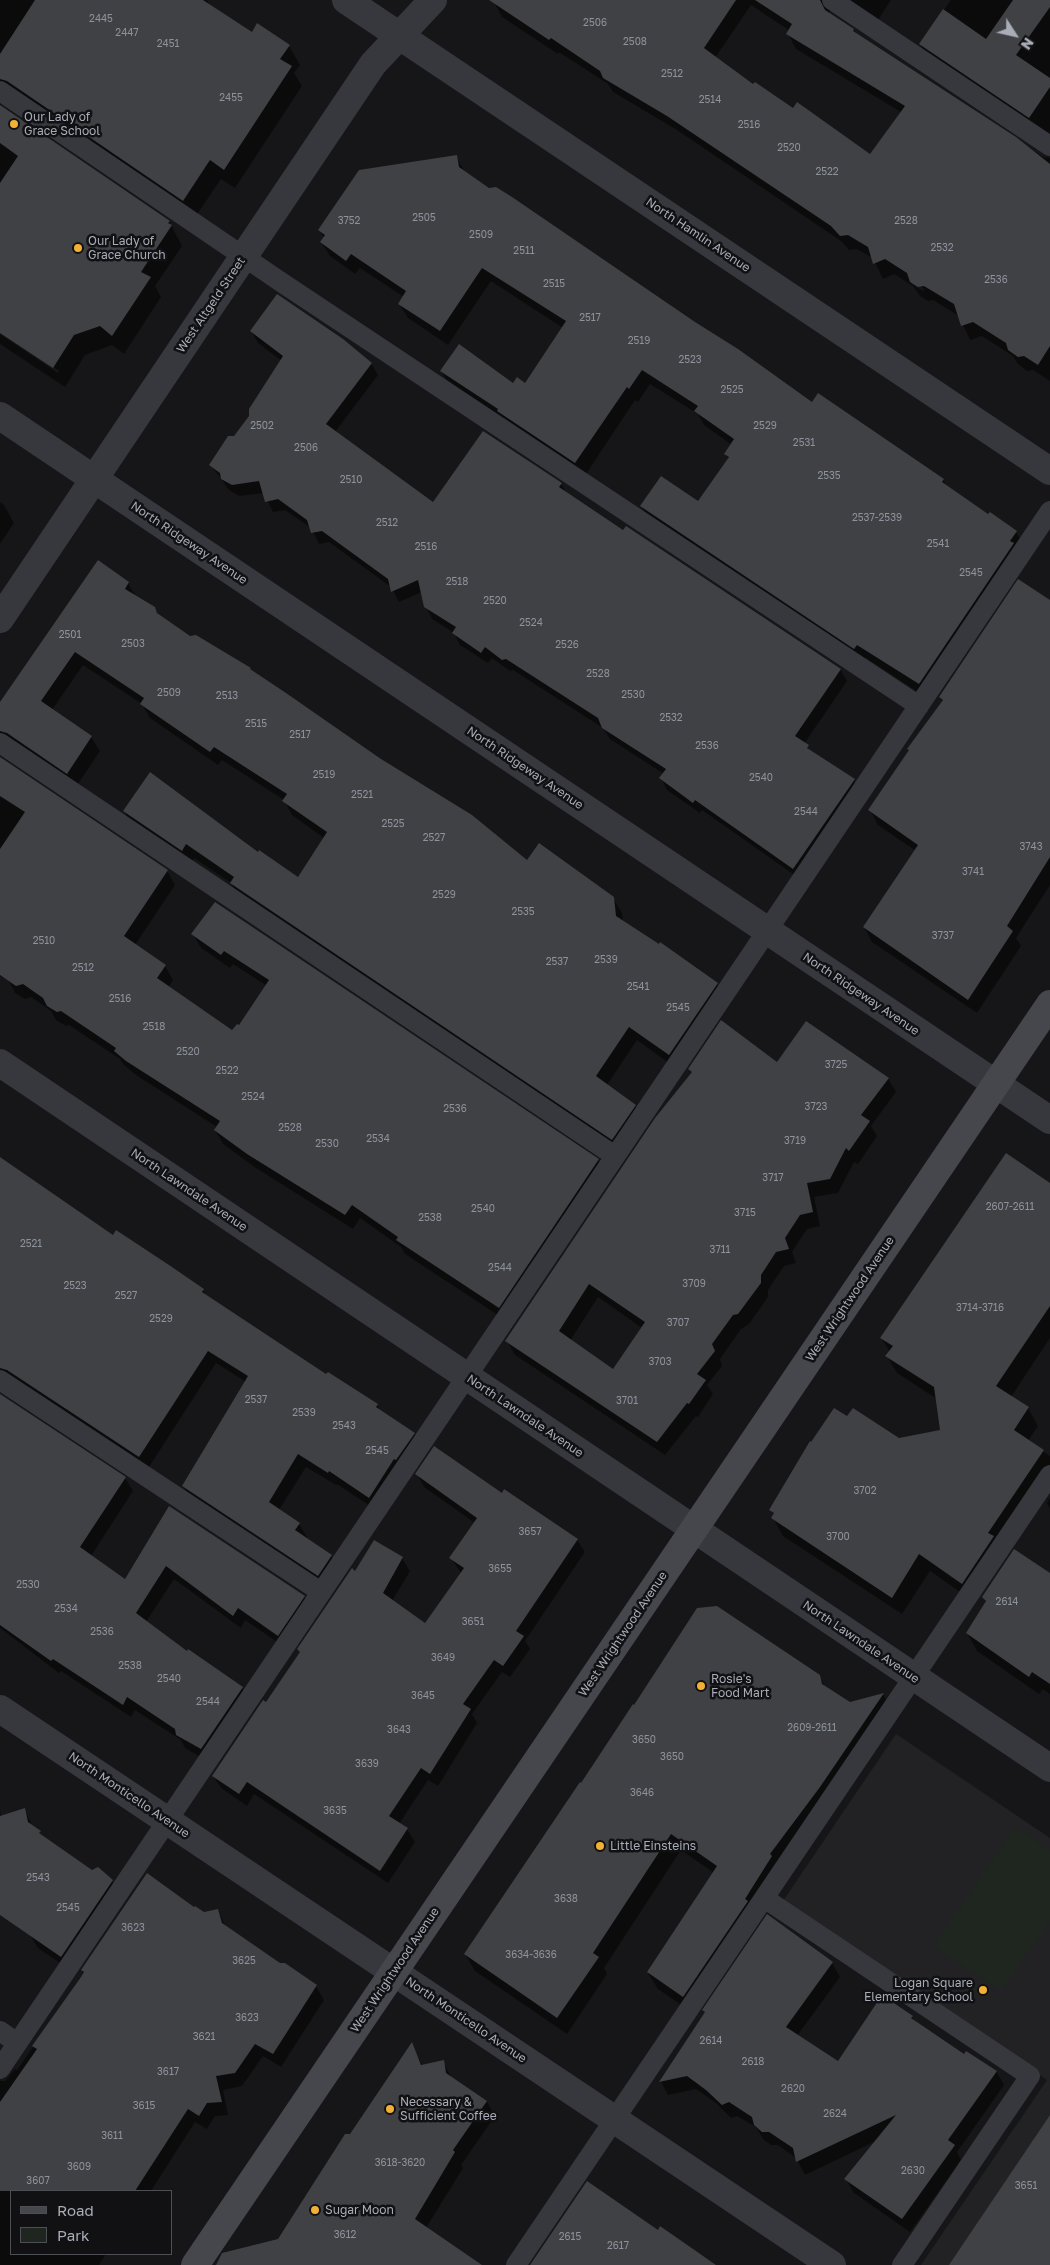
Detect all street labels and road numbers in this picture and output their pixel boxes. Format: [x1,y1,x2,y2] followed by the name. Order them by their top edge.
[643,195,753,275] street label: North Hamlin Avenue
[174,254,248,356] street label: West Altgeld Street
[128,499,250,587] street label: North Ridgeway Avenue
[464,724,586,812] street label: North Ridgeway Avenue
[800,950,922,1038] street label: North Ridgeway Avenue
[128,1146,250,1234] street label: North Lawndale Avenue
[803,1234,897,1364] street label: West Wrightwood Avenue
[464,1372,586,1460] street label: North Lawndale Avenue
[576,1569,670,1699] street label: West Wrightwood Avenue
[800,1598,922,1686] street label: North Lawndale Avenue
[66,1749,192,1841] street label: North Monticello Avenue
[348,1905,442,2035] street label: West Wrightwood Avenue
[403,1974,529,2066] street label: North Monticello Avenue

